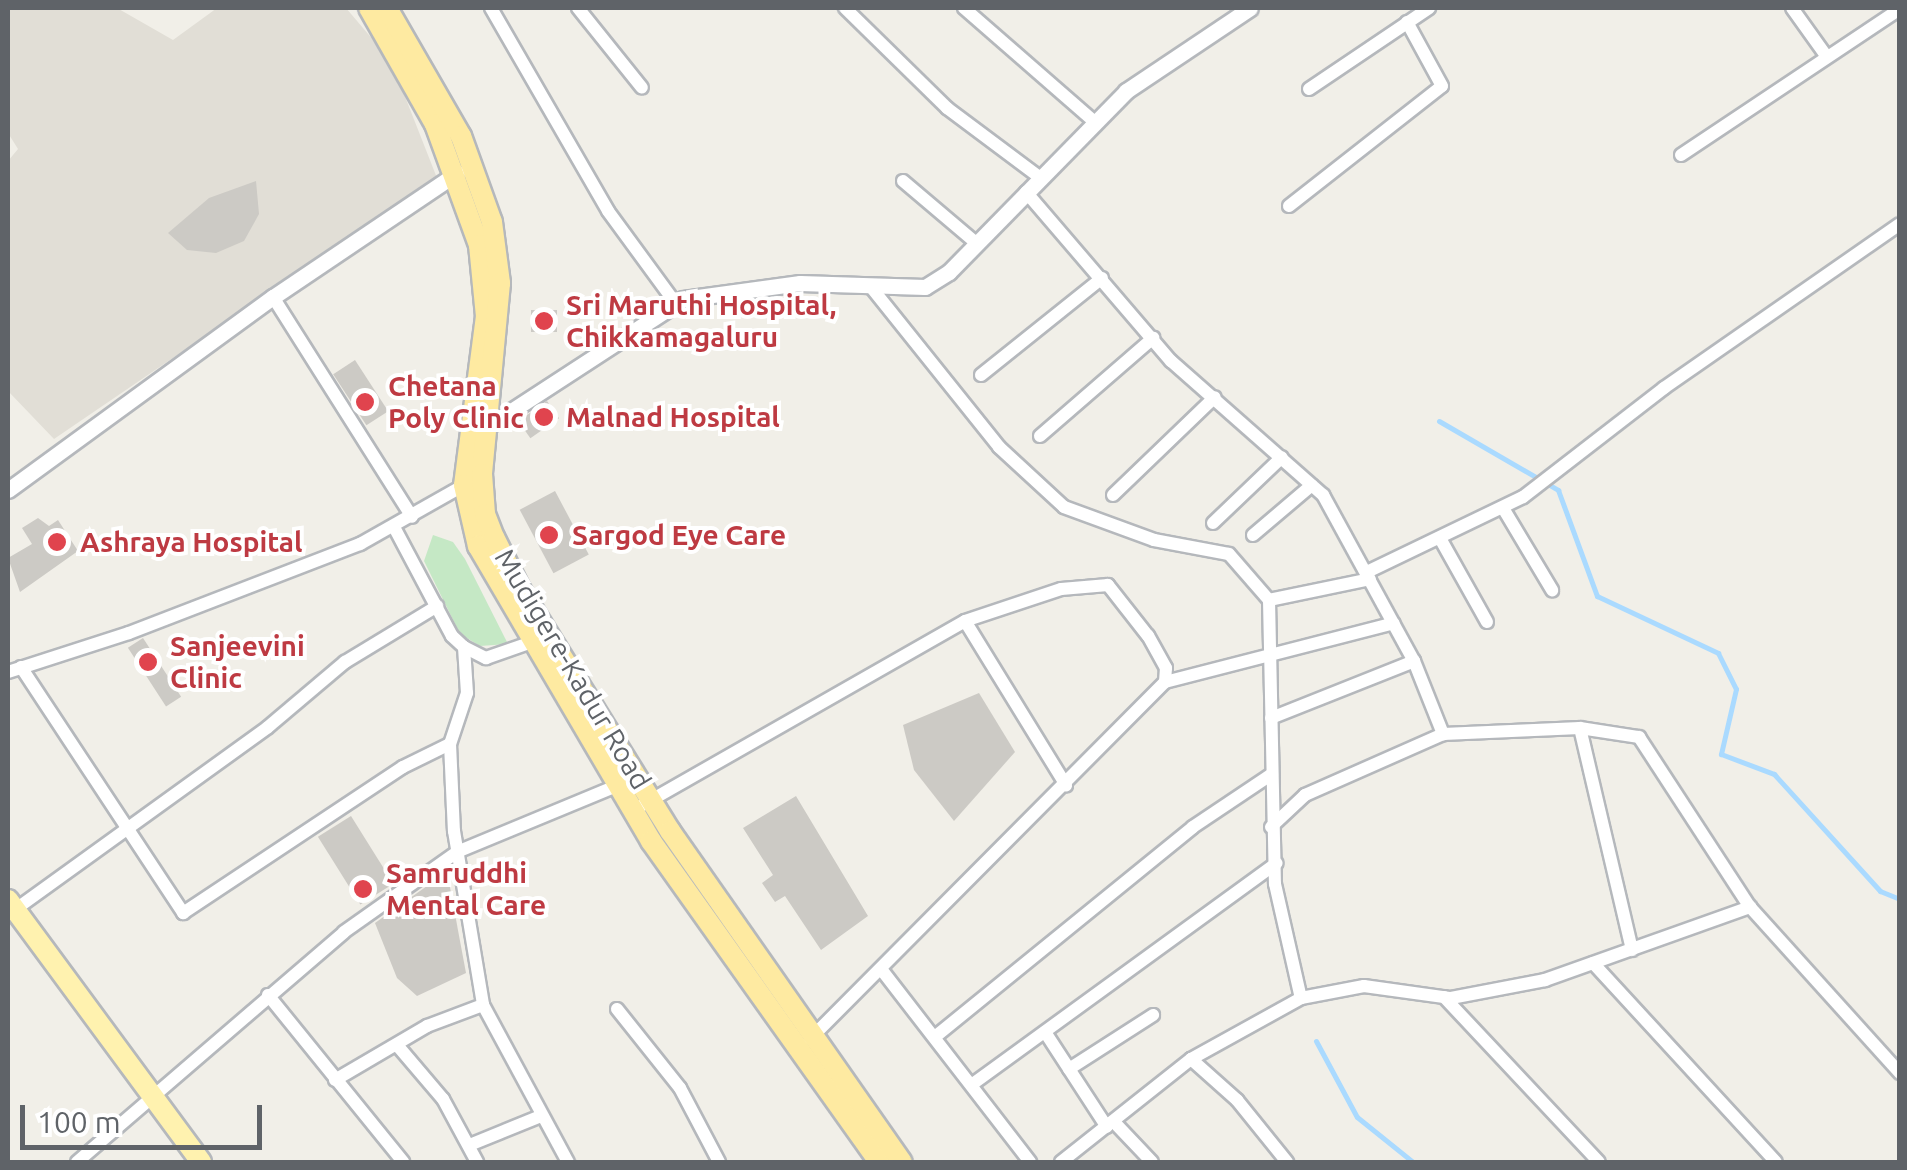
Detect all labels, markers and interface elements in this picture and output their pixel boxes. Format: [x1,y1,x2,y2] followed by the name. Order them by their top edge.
[566,288,836,354] place label: Sri Maruthi Hospital, Chikkamagaluru
[531,308,557,334] marker: Sri Maruthi Hospital, Chikkamagaluru
[388,369,524,435] place label: Chetana Poly Clinic
[352,389,378,415] marker: Chetana Poly Clinic
[566,400,780,434] place label: Malnad Hospital
[531,404,557,430] marker: Malnad Hospital
[572,518,786,552] place label: Sargod Eye Care
[536,522,562,548] marker: Sargod Eye Care
[80,525,303,559] place label: Ashraya Hospital
[44,529,70,555] marker: Ashraya Hospital
[488,543,658,795] street label: Mudigere-Kadur Road
[170,629,305,695] place label: Sanjeevini Clinic
[135,649,161,675] marker: Sanjeevini Clinic
[386,856,546,922] place label: Samruddhi Mental Care
[350,876,376,902] marker: Samruddhi Mental Care
[25,1085,268,1147] scale bar
[37,1105,121,1139] text: 100 m

